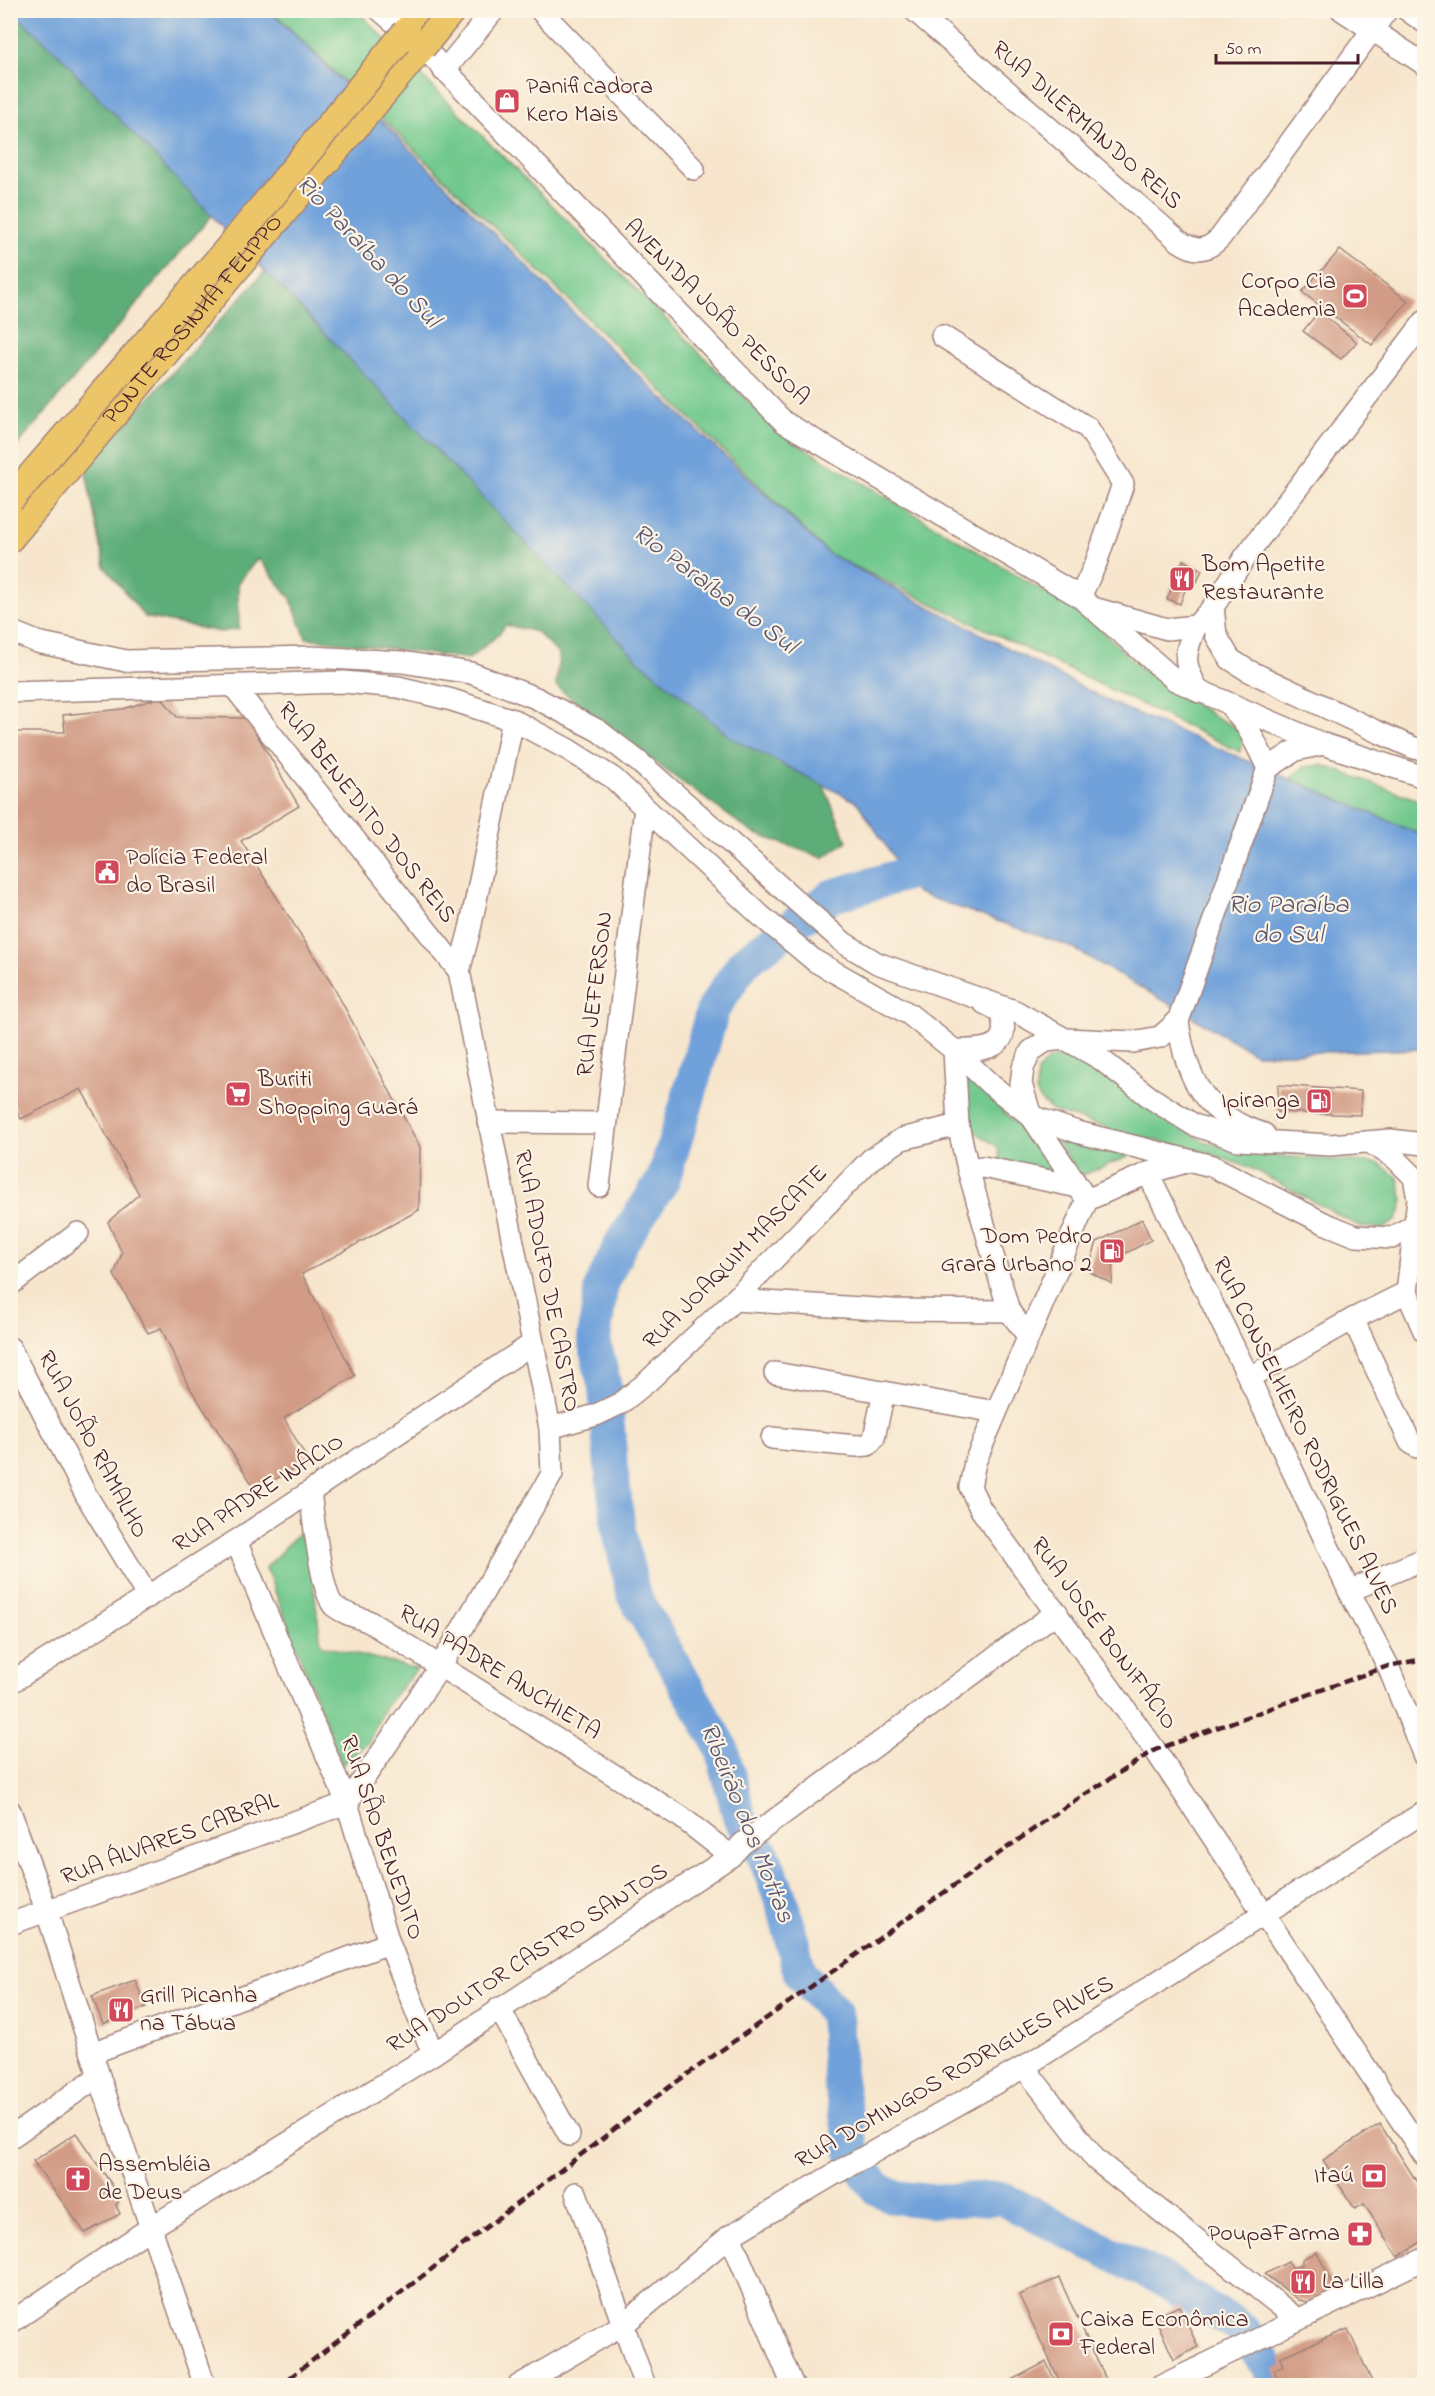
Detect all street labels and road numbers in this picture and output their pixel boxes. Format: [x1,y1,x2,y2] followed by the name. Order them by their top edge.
[983,33,1189,219] street label: RUA DILERMANDO REIS
[94,207,292,433] street label: PONTE ROSINHA FELIPPO
[615,212,817,414] street label: AVENIDA JOÃO PESSOA
[268,695,464,931] street label: RUA BENEDITO DOS REIS
[569,909,623,1079] street label: RUA JEFERSON
[503,1147,589,1415] street label: RUA ADOLFO DE CASTRO
[635,1157,837,1359] street label: RUA JOAQUIM MASCATE
[1202,1251,1406,1621] street label: RUA CONSELHEIRO RODRIGUES ALVES
[28,1345,156,1545] street label: RUA JOÃO RAMALHO
[167,1425,351,1563] street label: RUA PADRE INÁCIO
[1021,1530,1185,1738] street label: RUA JOSÉ BONIFÁCIO
[391,1596,607,1750] street label: RUA PADRE ANCHIETA
[330,1731,432,1945] street label: RUA SÃO BENEDITO
[56,1784,284,1896] street label: RUA ÁLVARES CABRAL
[381,1855,675,2063] street label: RUA DOUTOR CASTRO SANTOS
[789,1967,1121,2179] street label: RUA DOMINGOS RODRIGUES ALVES

